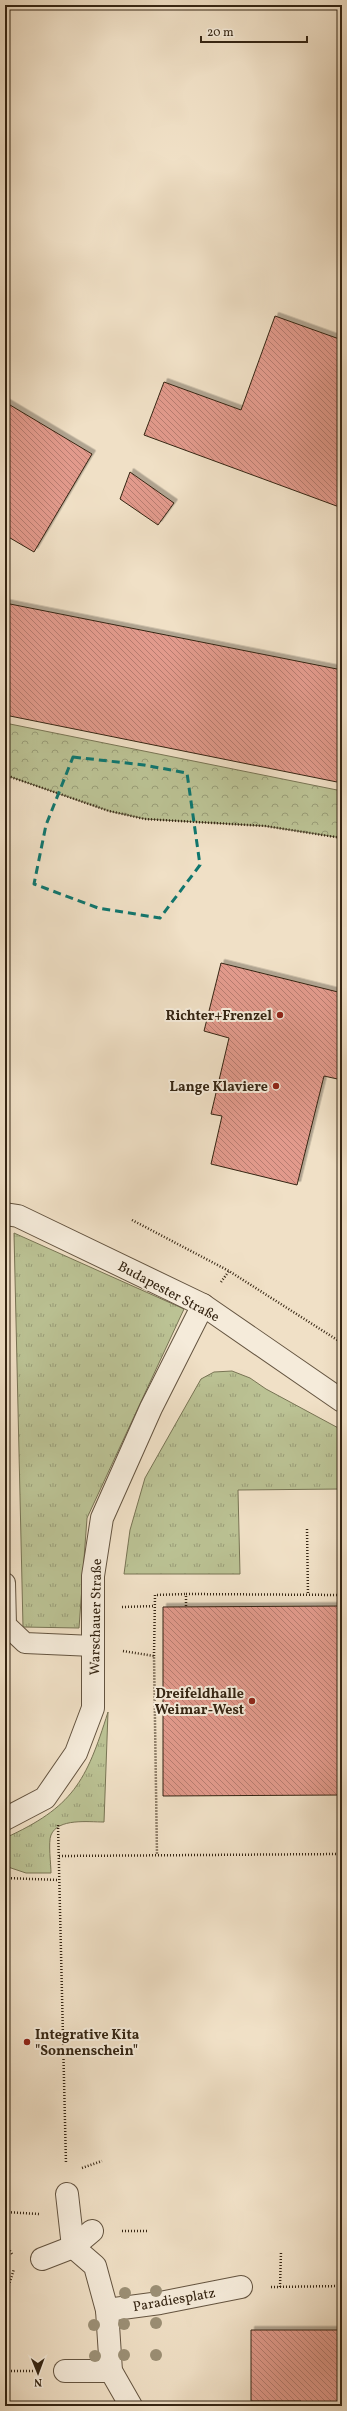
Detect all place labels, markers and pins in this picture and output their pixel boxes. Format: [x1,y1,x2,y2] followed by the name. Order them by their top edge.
[166,1007,272,1026] place label: Richter+Frenzel
[275,1010,285,1020] marker: Richter+Frenzel
[169,1078,268,1097] place label: Lange Klaviere
[271,1081,281,1091] marker: Lange Klaviere
[155,1685,244,1720] place label: Dreifeldhalle Weimar-West
[247,1696,257,1706] marker: Dreifeldhalle Weimar-West
[35,2026,140,2061] place label: Integrative Kita "Sonnenschein"
[22,2037,32,2047] marker: Integrative Kita "Sonnenschein"

